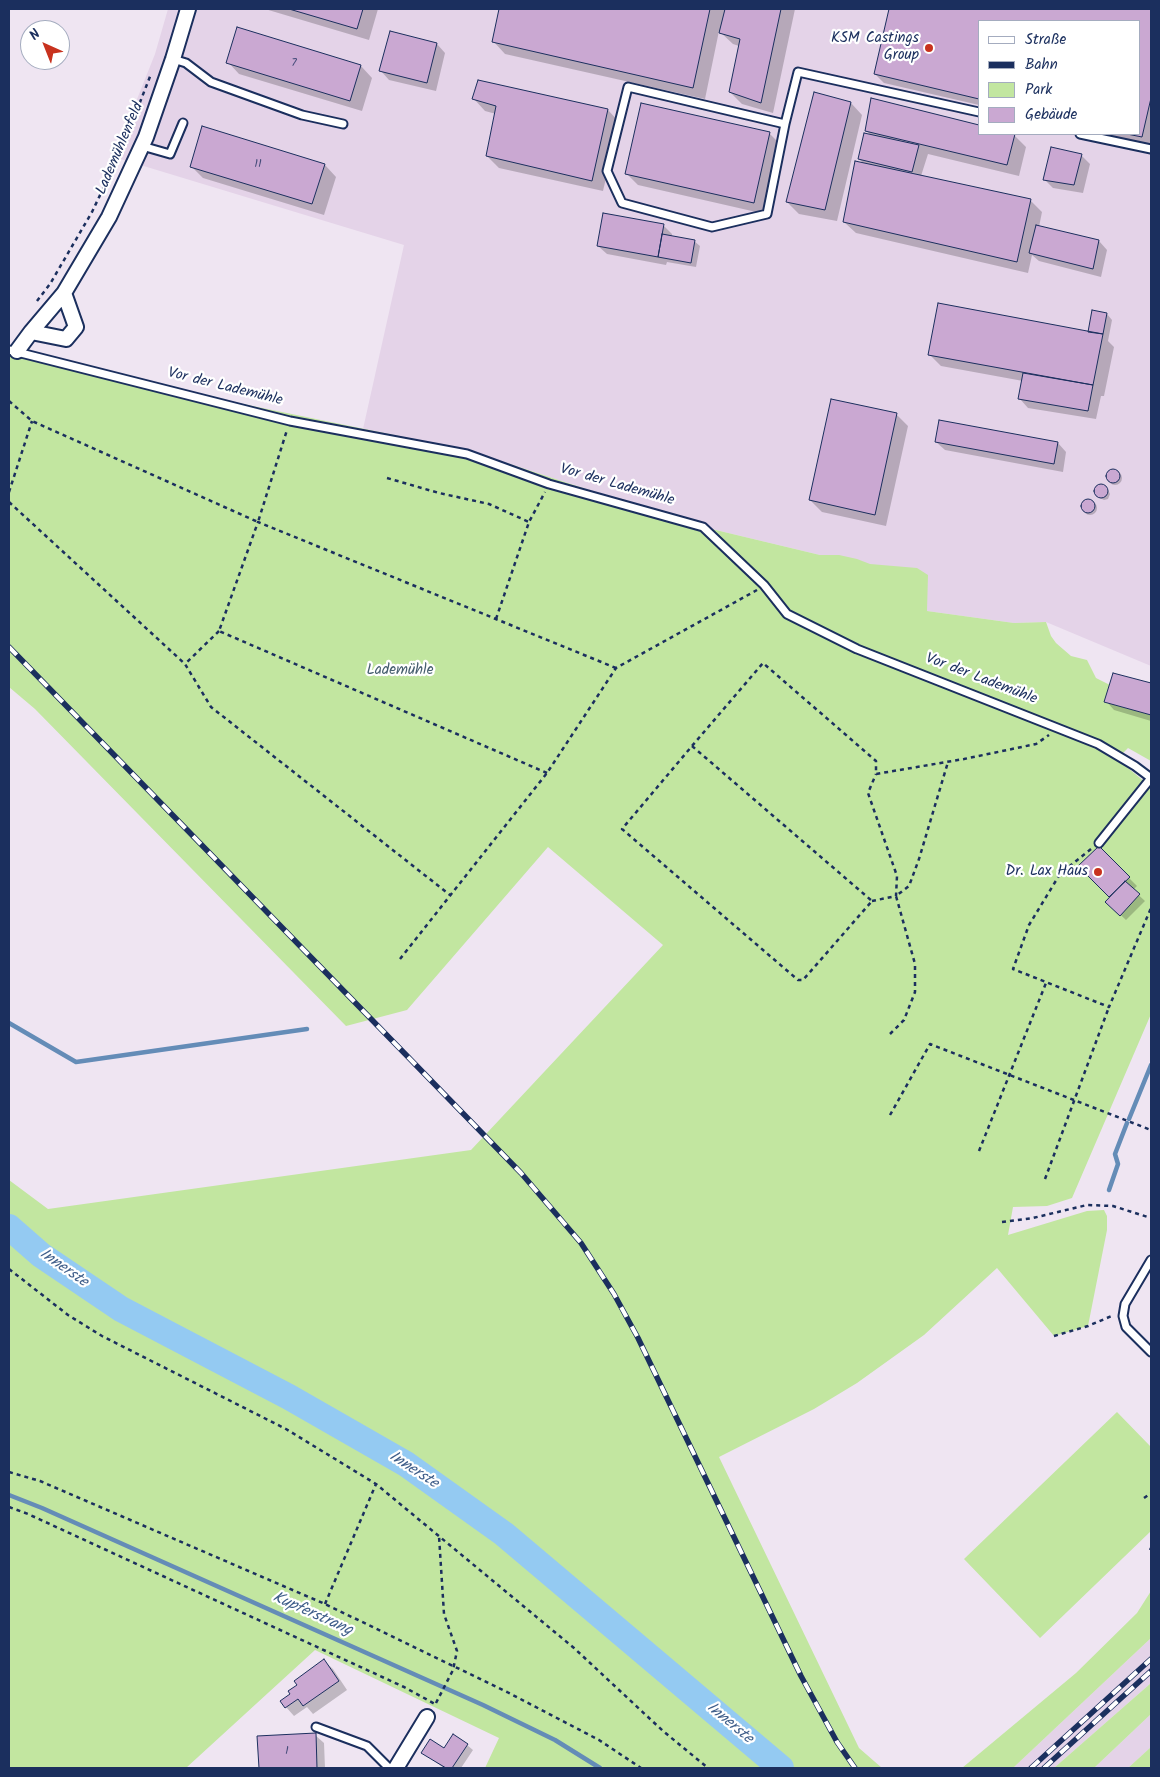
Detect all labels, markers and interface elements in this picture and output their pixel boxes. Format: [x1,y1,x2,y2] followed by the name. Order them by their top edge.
[20,20,70,70] north arrow
[978,20,1140,135] legend
[24,24,46,46] text: N
[1025,28,1066,52] text: Straße
[831,30,919,65] place label: KSM Castings Group
[923,42,935,54] marker: KSM Castings Group
[1025,53,1058,77] text: Bahn
[291,57,297,71] house number: 7
[1025,78,1052,102] text: Park
[93,100,149,198] street label: Lademühlenfeld
[1025,103,1077,127] text: Gebäude
[254,158,262,172] house number: 11
[166,365,284,411] street label: Vor der Lademühle
[558,461,676,511] street label: Vor der Lademühle
[923,650,1039,710] street label: Vor der Lademühle
[366,662,434,680] park label: Lademühle
[1005,863,1088,881] place label: Dr. Lax Haus
[1092,866,1104,878] marker: Dr. Lax Haus
[35,1245,91,1293] water label: Innerste
[385,1448,441,1494] water label: Innerste
[269,1589,355,1641] water label: Kupferstrang
[702,1699,756,1749] water label: Innerste
[285,1745,289,1759] house number: 1

